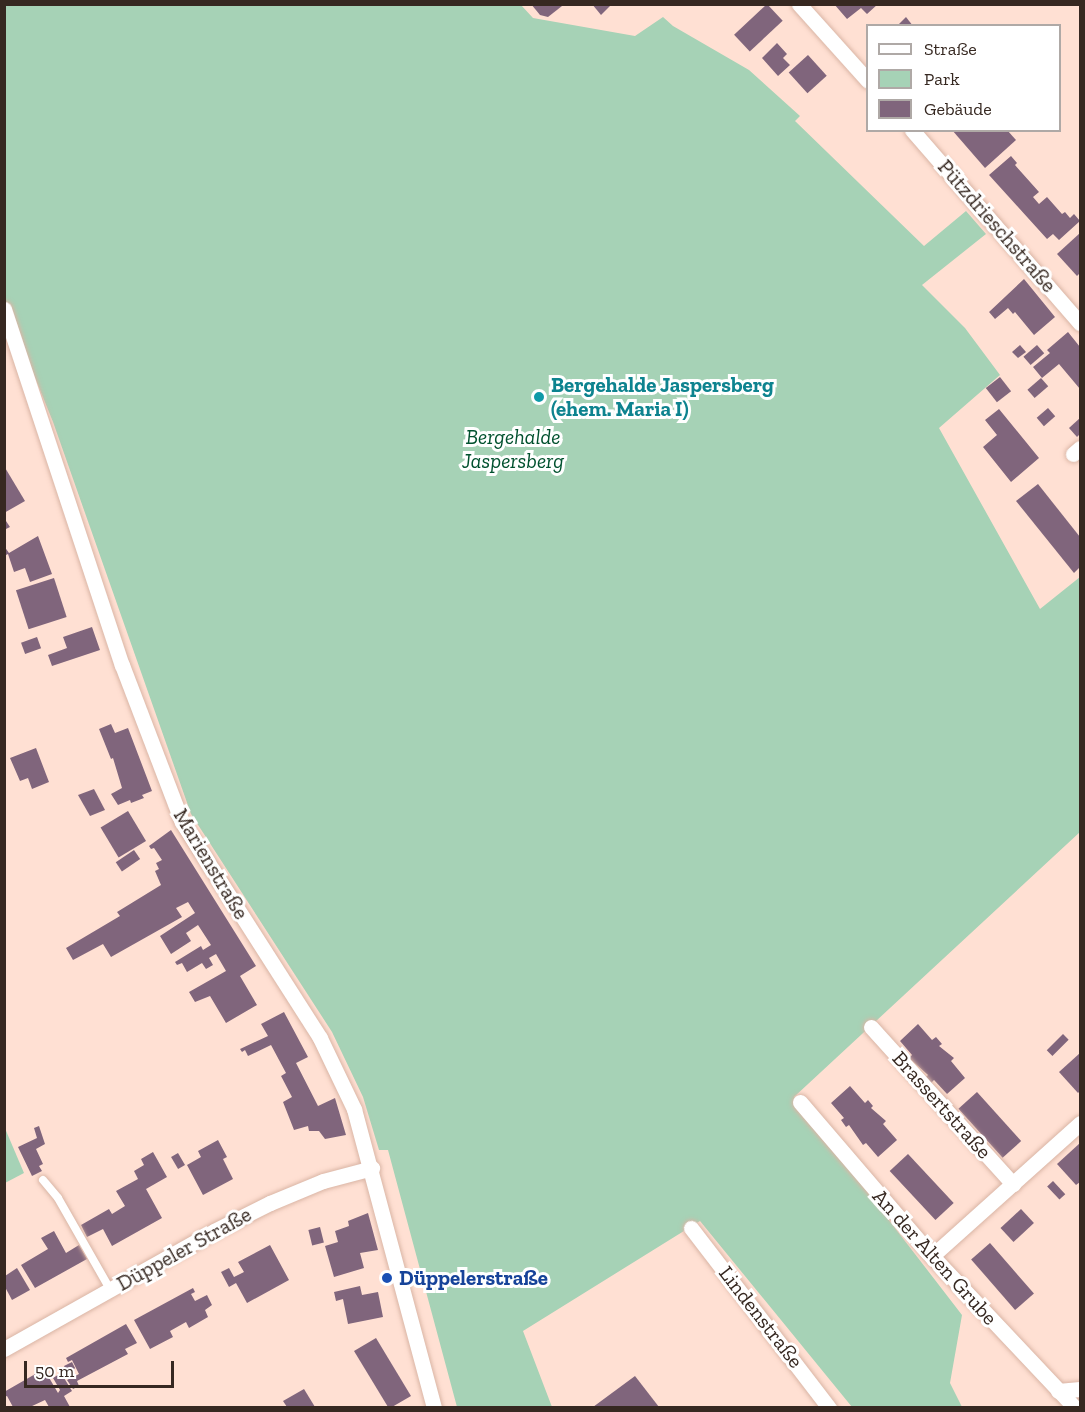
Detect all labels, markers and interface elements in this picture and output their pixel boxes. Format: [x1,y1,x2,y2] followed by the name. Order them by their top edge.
[866,24,1061,132] legend
[924,38,977,60] text: Straße
[924,68,960,90] text: Park
[924,98,992,120] text: Gebäude
[932,154,1062,298] street label: Pützdrieschstraße
[551,372,774,422] place label: Bergehalde Jaspersberg (ehem. Maria I)
[532,390,546,404] marker: Bergehalde Jaspersberg (ehem. Maria I)
[462,424,564,474] park label: Bergehalde Jaspersberg
[168,804,254,924] street label: Marienstraße
[887,1046,997,1164] street label: Brassertstraße
[867,1183,1003,1331] street label: An der Alten Grube
[112,1202,256,1296] street label: Düppeler Straße
[713,1261,809,1373] street label: Lindenstraße
[399,1265,548,1291] place label: Düppelerstraße
[380,1271,394,1285] marker: Düppelerstraße
[27,1349,177,1387] scale bar
[35,1360,74,1382] text: 50 m

